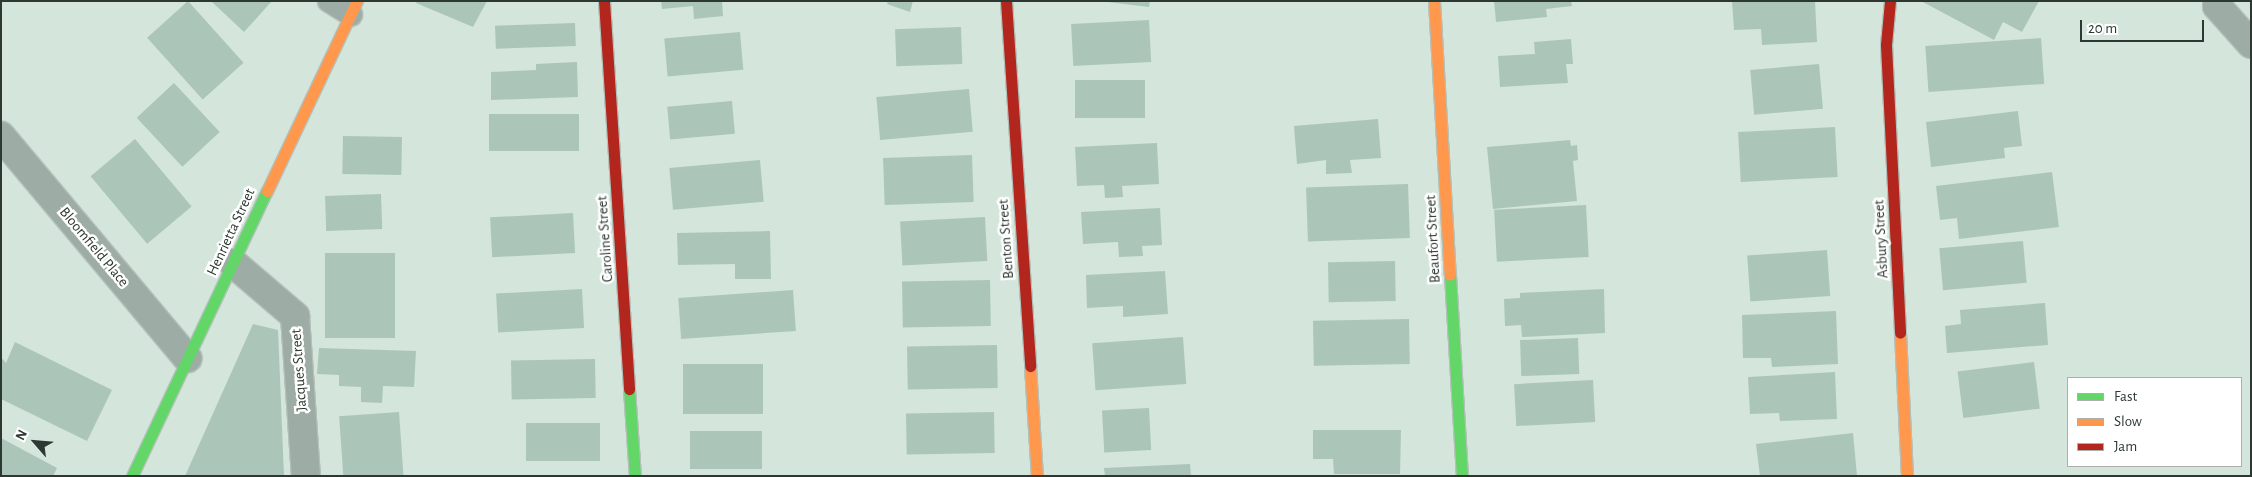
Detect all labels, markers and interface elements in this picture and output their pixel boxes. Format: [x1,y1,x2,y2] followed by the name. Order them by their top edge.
[2082,10,2206,42] scale bar
[2088,21,2117,36] text: 20 m
[203,186,259,278] street label: Henrietta Street
[593,195,617,283] street label: Caroline Street
[1422,195,1444,283] street label: Beaufort Street
[994,199,1018,279] street label: Benton Street
[1870,199,1892,279] street label: Asbury Street
[55,203,133,291] street label: Bloomfield Place
[287,328,311,412] street label: Jacques Street
[2067,377,2242,467] legend
[2114,389,2137,404] text: Fast
[2114,414,2142,429] text: Slow
[10,417,60,467] north arrow
[13,428,30,443] text: N
[2114,439,2137,454] text: Jam

